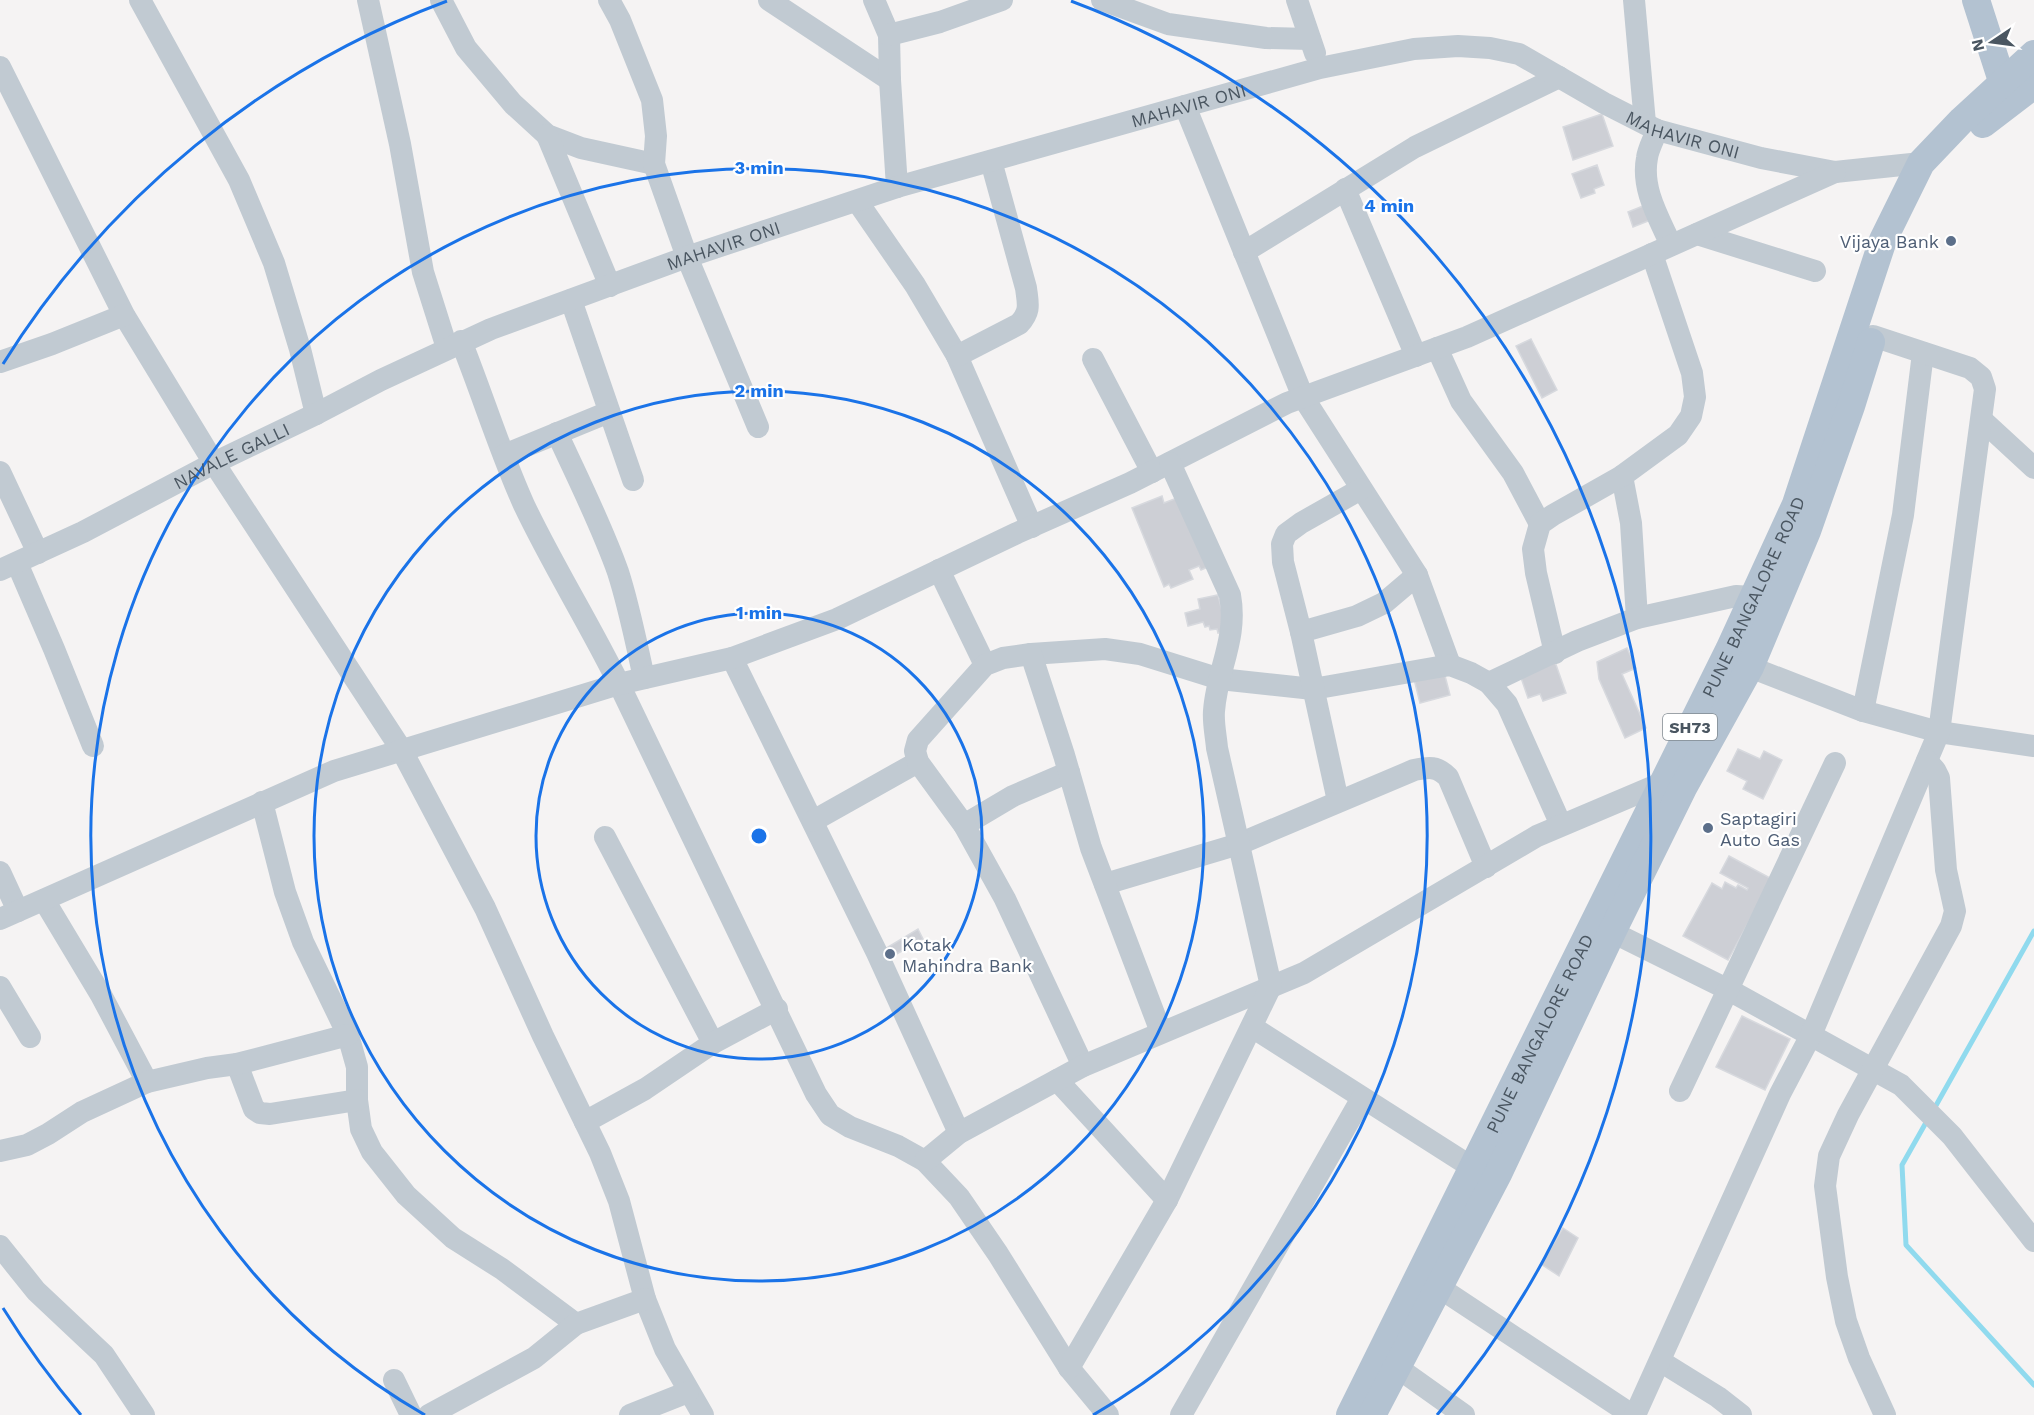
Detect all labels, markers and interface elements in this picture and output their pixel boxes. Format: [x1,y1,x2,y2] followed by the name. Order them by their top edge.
[1962,12,2022,72] north arrow
[1967,37,1988,53] text: N
[1129,79,1248,131] street label: MAHAVIR ONI
[1623,106,1742,162] street label: MAHAVIR ONI
[734,157,784,178] text: 3 min
[1364,195,1414,216] text: 4 min
[664,216,783,274] street label: MAHAVIR ONI
[1840,231,1939,252] place label: Vijaya Bank
[1944,234,1958,248] marker: Vijaya Bank
[734,380,784,401] text: 2 min
[170,418,292,493] street label: NAVALE GALLI
[1697,494,1808,701] street label: PUNE BANGALORE ROAD
[736,602,782,623] text: 1 min
[1663,714,1717,740] road number: SH73
[1720,808,1800,850] place label: Saptagiri Auto Gas
[1701,821,1715,835] marker: Saptagiri Auto Gas
[749,826,769,846] centre of rings
[1481,930,1597,1136] street label: PUNE BANGALORE ROAD
[902,934,1032,976] place label: Kotak Mahindra Bank
[883,947,897,961] marker: Kotak Mahindra Bank

